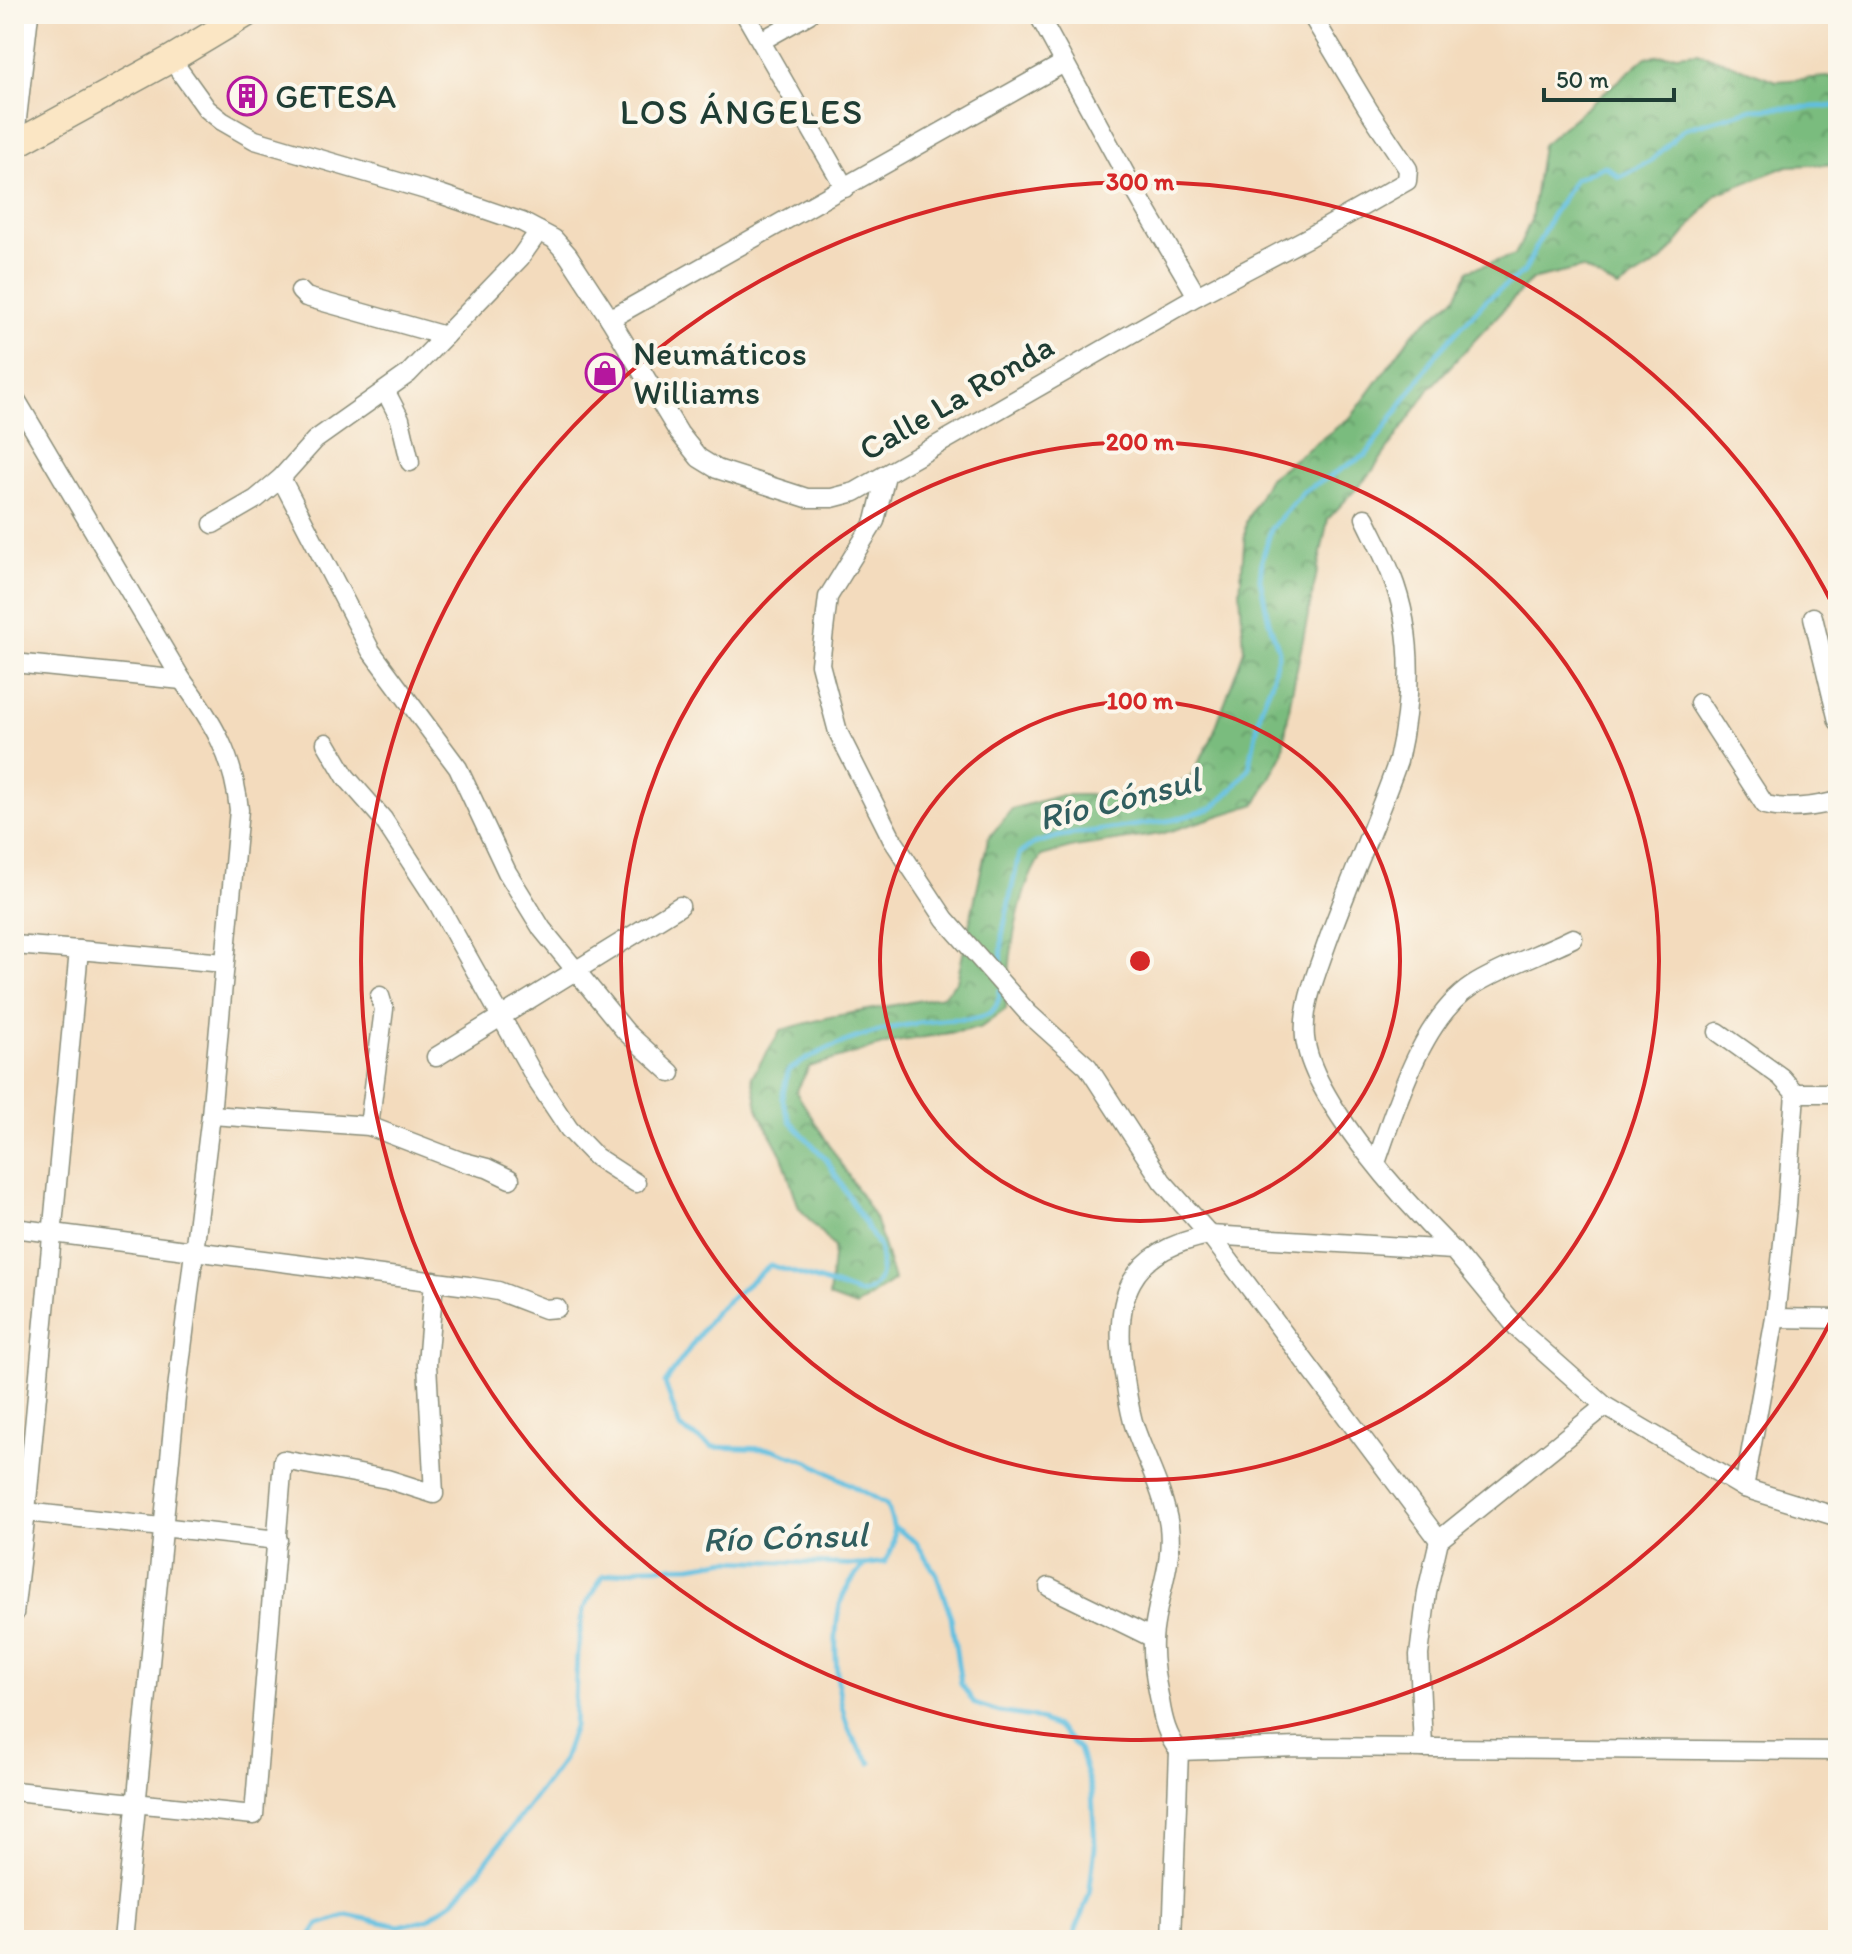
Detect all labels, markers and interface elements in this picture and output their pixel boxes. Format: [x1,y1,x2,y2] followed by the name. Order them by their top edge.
[1544,52,1674,102] scale bar
[1556,65,1609,94] text: 50 m
[226,75,268,117] building icon: GETESA
[275,76,396,117] place label: GETESA
[620,90,864,133] district label: LOS ÁNGELES
[1106,167,1175,196] text: 300 m
[852,325,1061,470] street label: Calle La Ronda
[633,333,807,413] place label: Neumáticos Williams
[584,352,626,394] shop icon: Neumáticos Williams
[1106,427,1175,456] text: 200 m
[1107,686,1174,715] text: 100 m
[1034,757,1207,839] water label: Río Cónsul
[1126,947,1154,975] centre of rings
[702,1512,871,1561] water label: Río Cónsul

